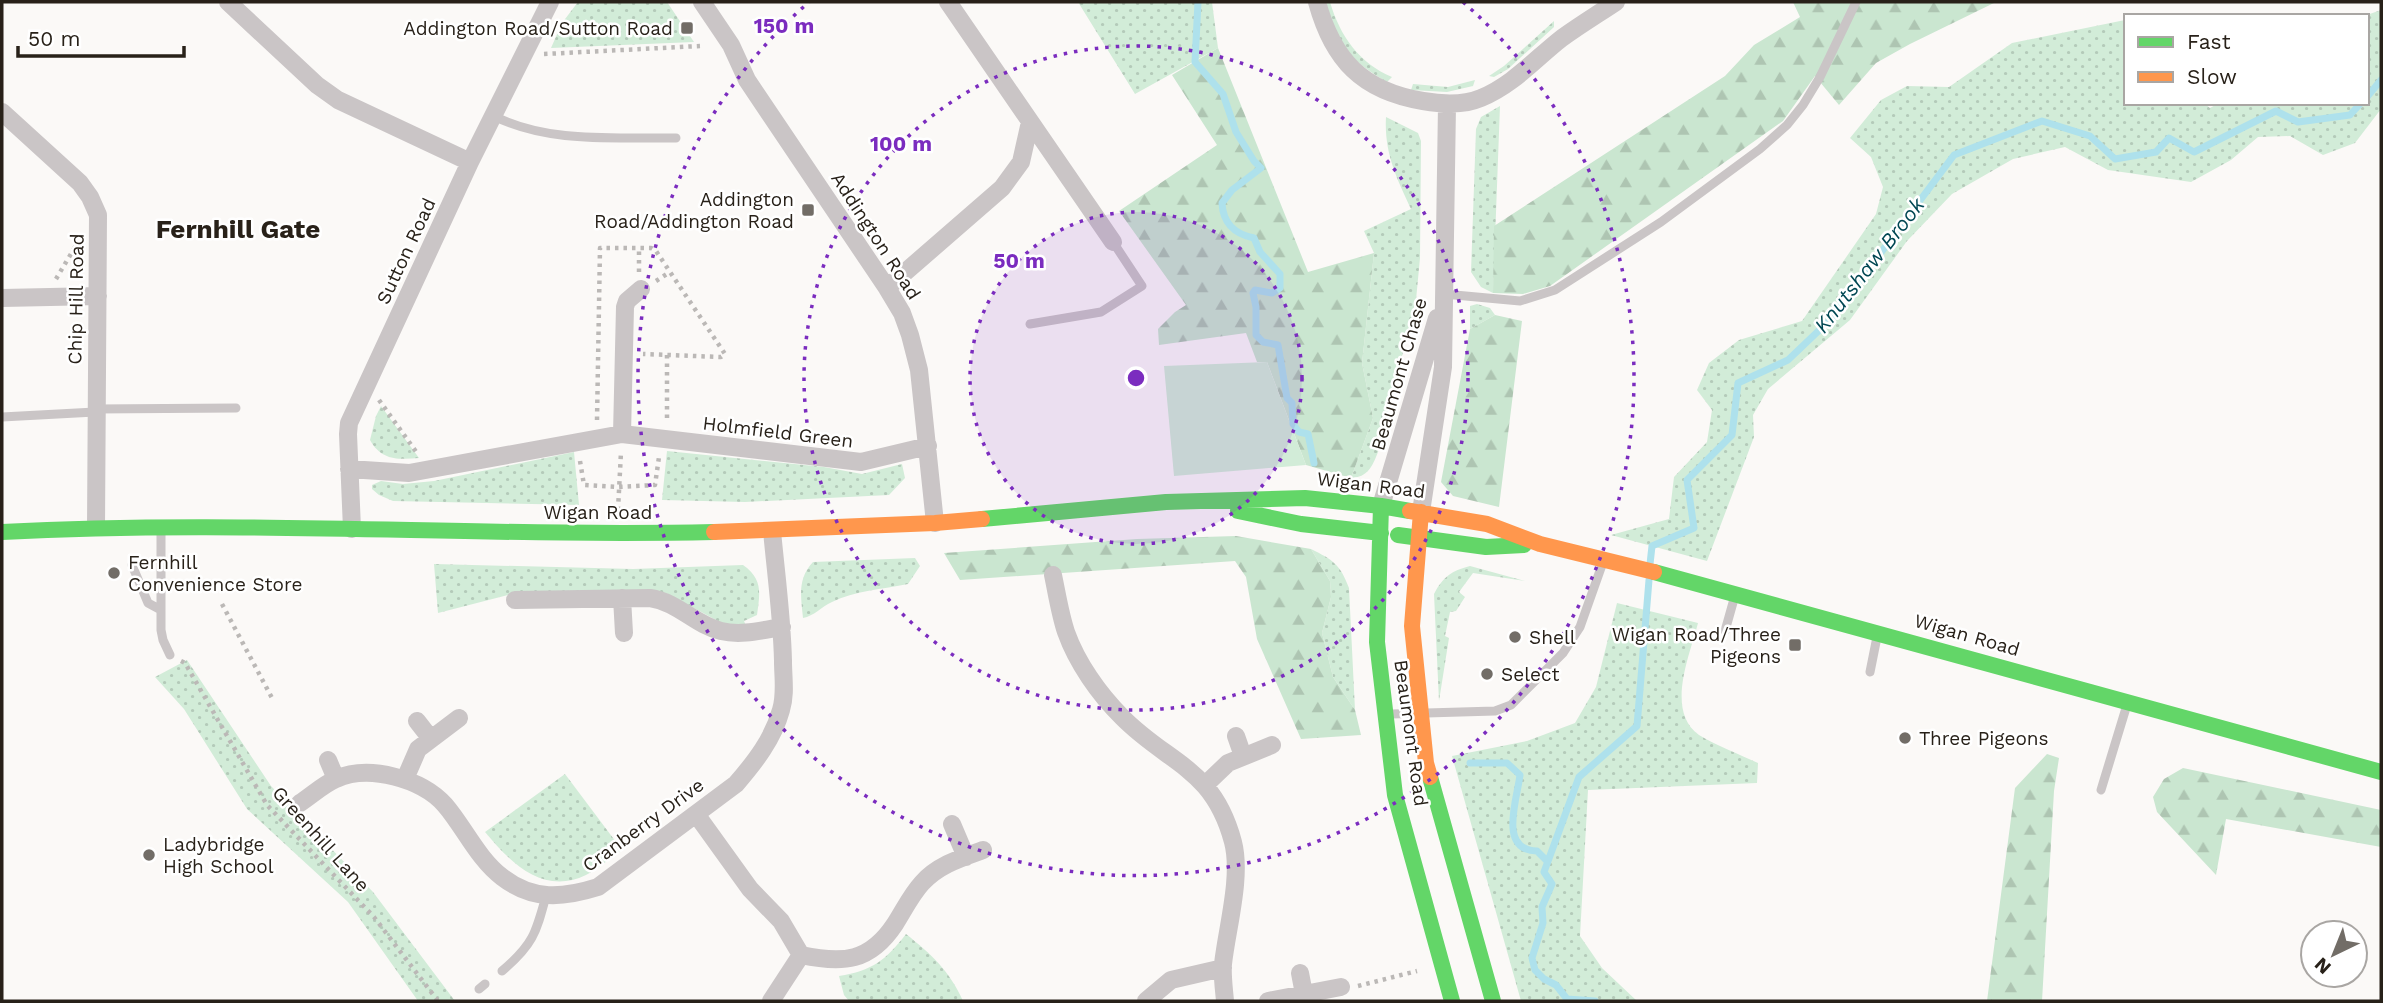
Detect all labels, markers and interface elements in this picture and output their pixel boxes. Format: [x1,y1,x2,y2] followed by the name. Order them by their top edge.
[754,13,814,38] text: 150 m
[18,14,184,58] scale bar
[2124,14,2369,105] legend
[403,17,673,40] place label: Addington Road/Sutton Road
[679,20,695,36] marker: Addington Road/Sutton Road
[28,26,80,51] text: 50 m
[2187,29,2231,54] text: Fast
[2187,64,2237,89] text: Slow
[870,131,932,156] text: 100 m
[826,168,926,304] street label: Addington Road
[594,188,794,233] place label: Addington Road/Addington Road
[1809,192,1930,337] water label: Knutshaw Brook
[371,194,441,308] street label: Sutton Road
[800,202,816,218] marker: Addington Road/Addington Road
[156,214,320,244] district label: Fernhill Gate
[63,233,89,365] street label: Chip Hill Road
[993,248,1045,273] text: 50 m
[1366,295,1432,453] street label: Beaumont Chase
[1124,366,1148,390] centre of rings
[701,411,855,453] street label: Holmfield Green
[1316,467,1426,503] street label: Wigan Road
[544,501,652,524] street label: Wigan Road
[128,551,302,596] place label: Fernhill Convenience Store
[106,565,122,581] marker: Fernhill Convenience Store
[1912,609,2022,661] street label: Wigan Road
[1612,623,1781,668] place label: Wigan Road/Three Pigeons
[1529,626,1576,649] place label: Shell
[1507,629,1523,645] marker: Shell
[1787,637,1803,653] marker: Wigan Road/Three Pigeons
[1389,658,1433,808] street label: Beaumont Road
[1501,663,1560,686] place label: Select
[1479,666,1495,682] marker: Select
[1919,727,2049,750] place label: Three Pigeons
[1897,730,1913,746] marker: Three Pigeons
[578,773,708,877] street label: Cranberry Drive
[268,782,374,896] street label: Greenhill Lane
[163,833,274,878] place label: Ladybridge High School
[141,847,157,863] marker: Ladybridge High School
[2299,919,2369,989] north arrow
[2310,953,2336,979] text: N

